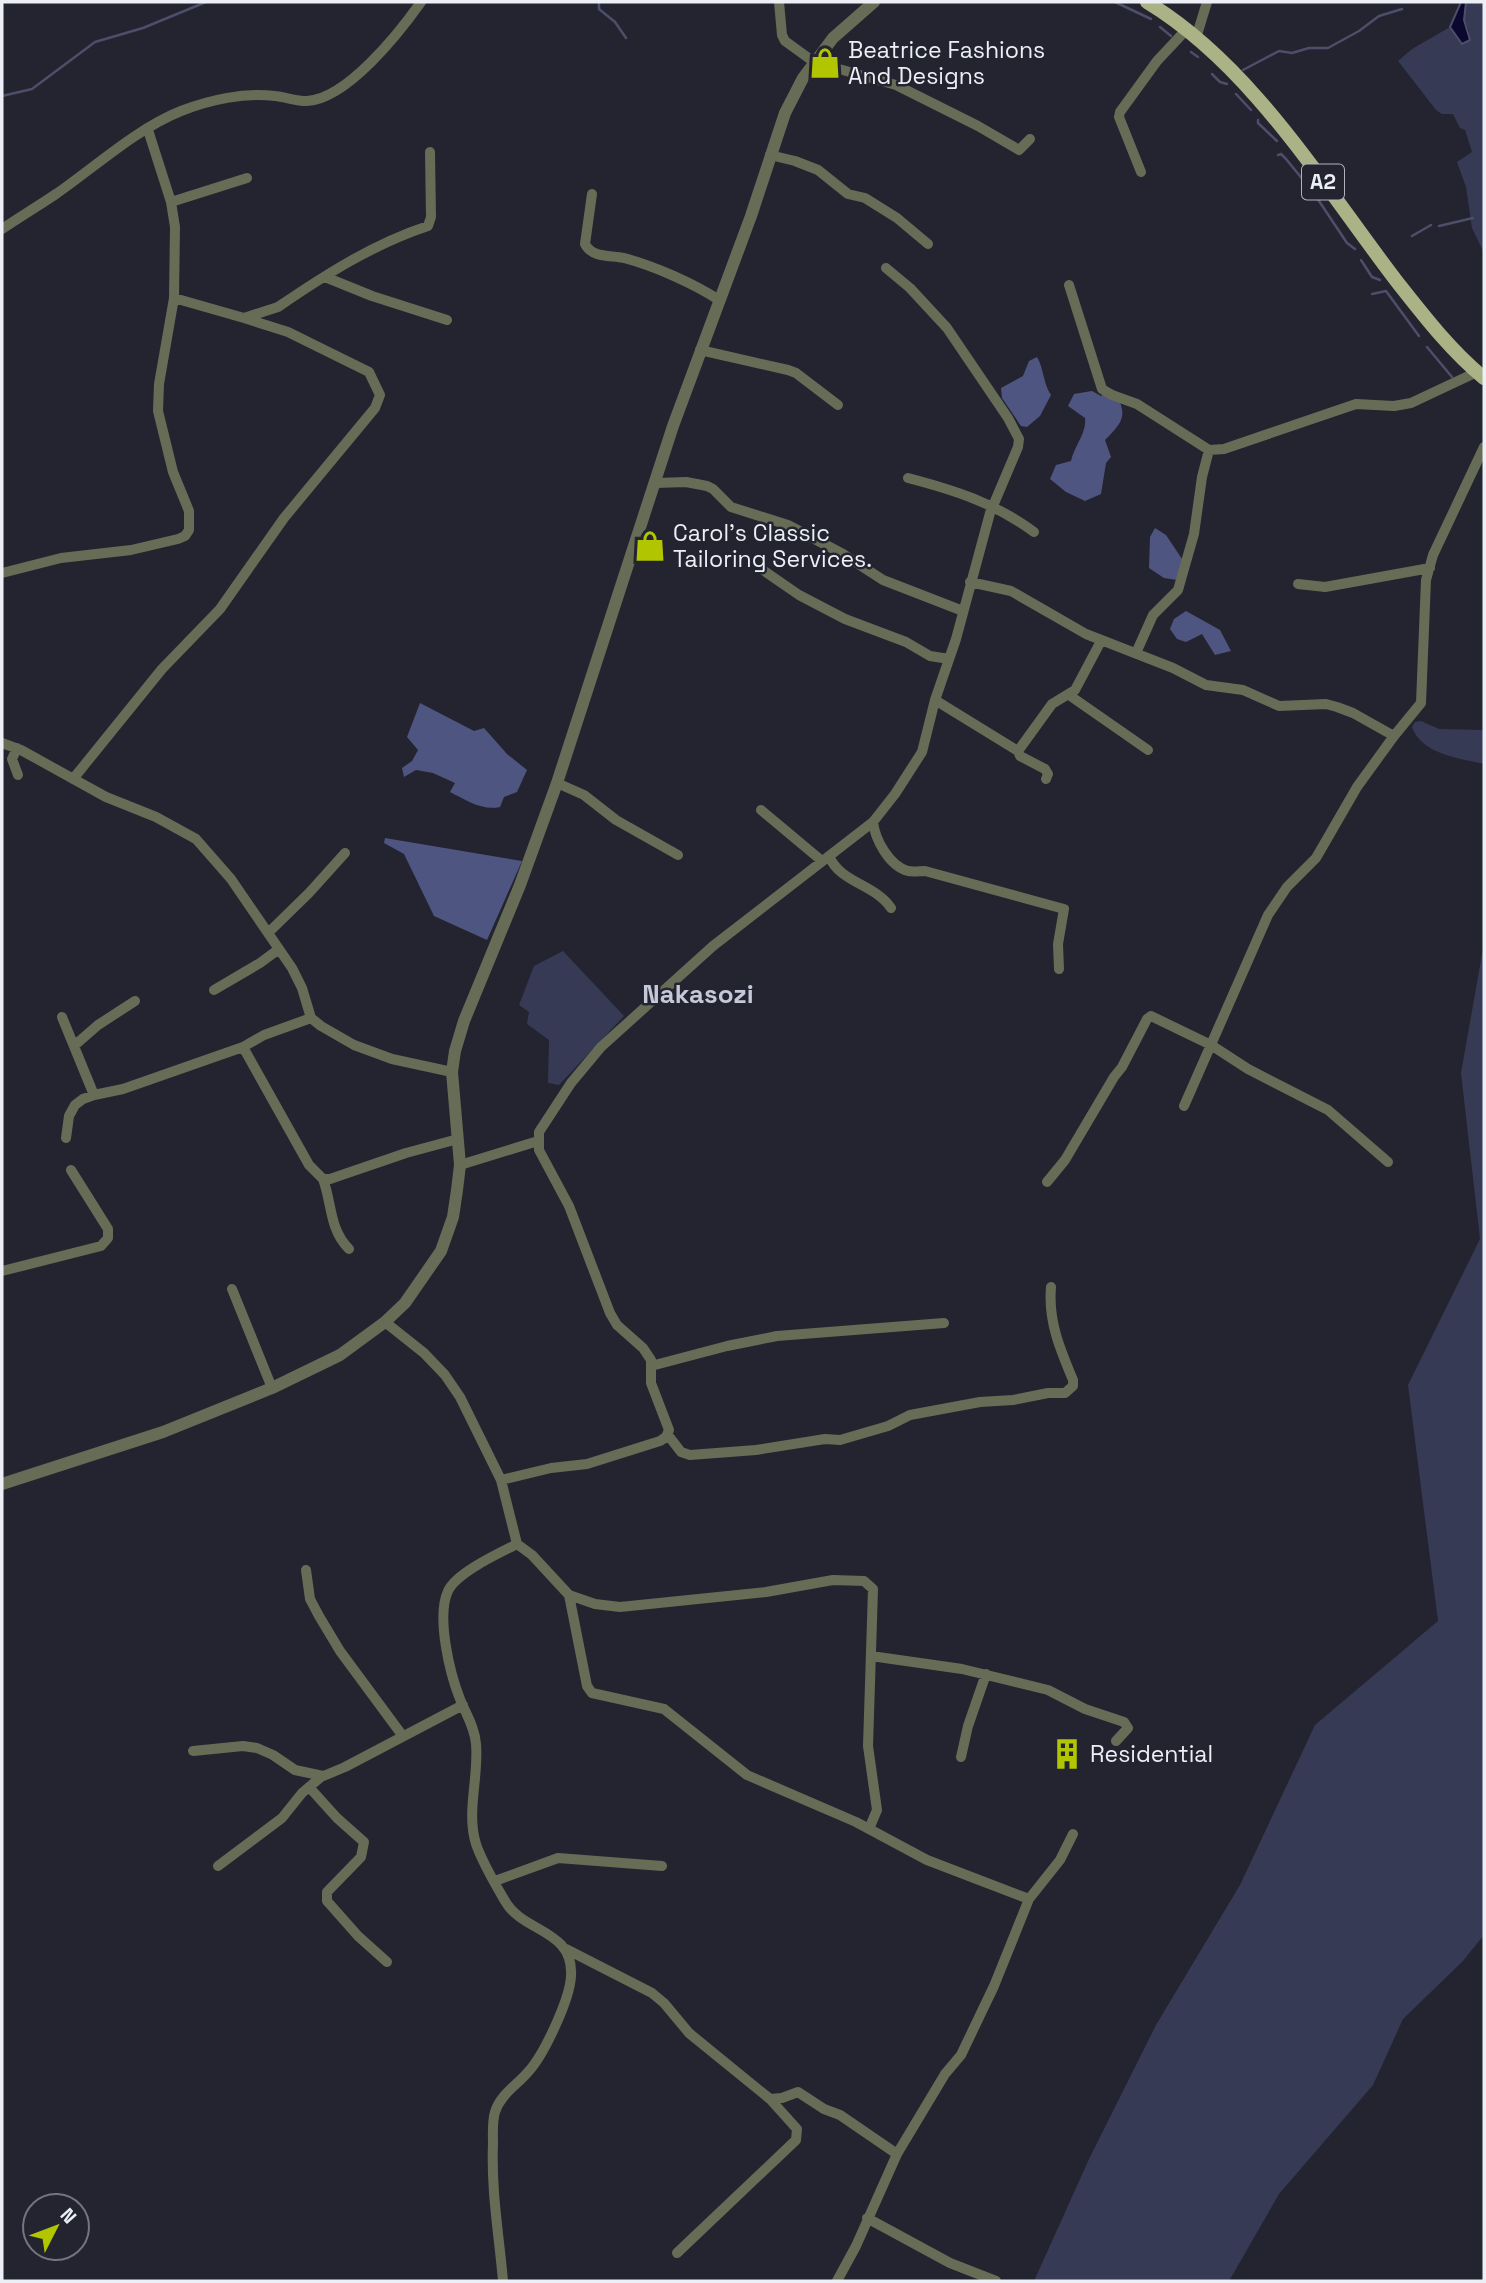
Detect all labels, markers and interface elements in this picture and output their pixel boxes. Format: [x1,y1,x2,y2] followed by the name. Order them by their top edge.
[848,35,1045,91] place label: Beatrice Fashions And Designs
[808,46,842,80] shop icon: Beatrice Fashions And Designs
[1302,164,1344,200] road number: A2
[673,518,872,574] place label: Carol's Classic Tailoring Services.
[633,529,667,563] shop icon: Carol's Classic Tailoring Services.
[642,977,754,1011] district label: Nakasozi
[1050,1737,1084,1771] building icon: Residential
[1090,1739,1213,1769] place label: Residential
[21,2192,91,2262] north arrow
[55,2203,82,2229] text: N

